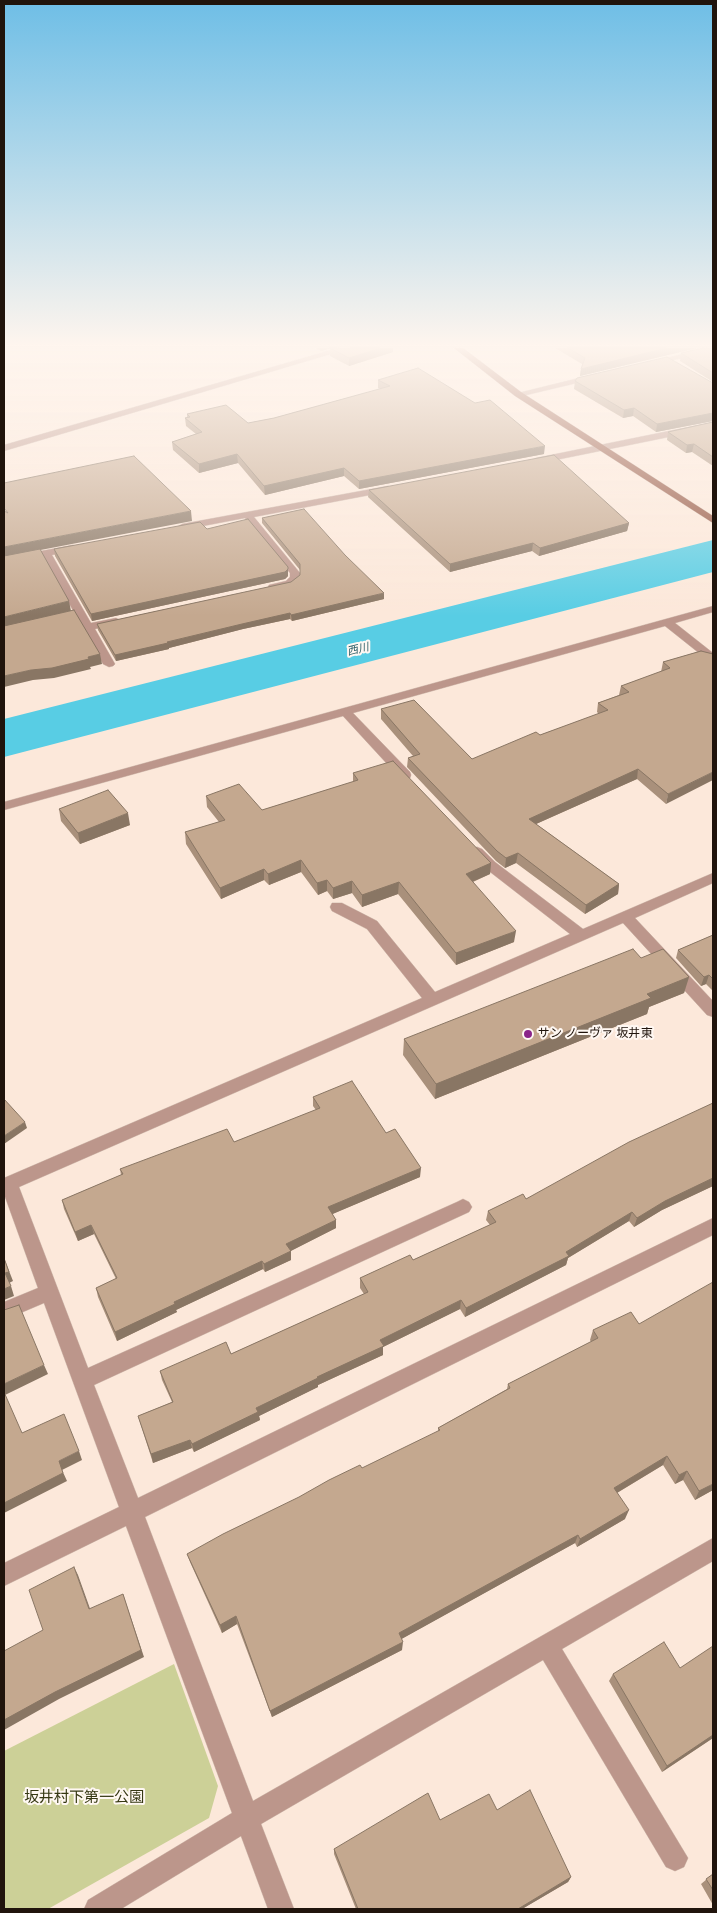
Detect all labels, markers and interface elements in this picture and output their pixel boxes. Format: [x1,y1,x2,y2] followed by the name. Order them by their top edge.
[346,641,370,659] water label: 西川
[538,1027,652,1041] place label: サン ノーヴァ 坂井東
[522,1028,534,1040] marker: サン ノーヴァ 坂井東
[24,1789,144,1807] park label: 坂井村下第一公園

